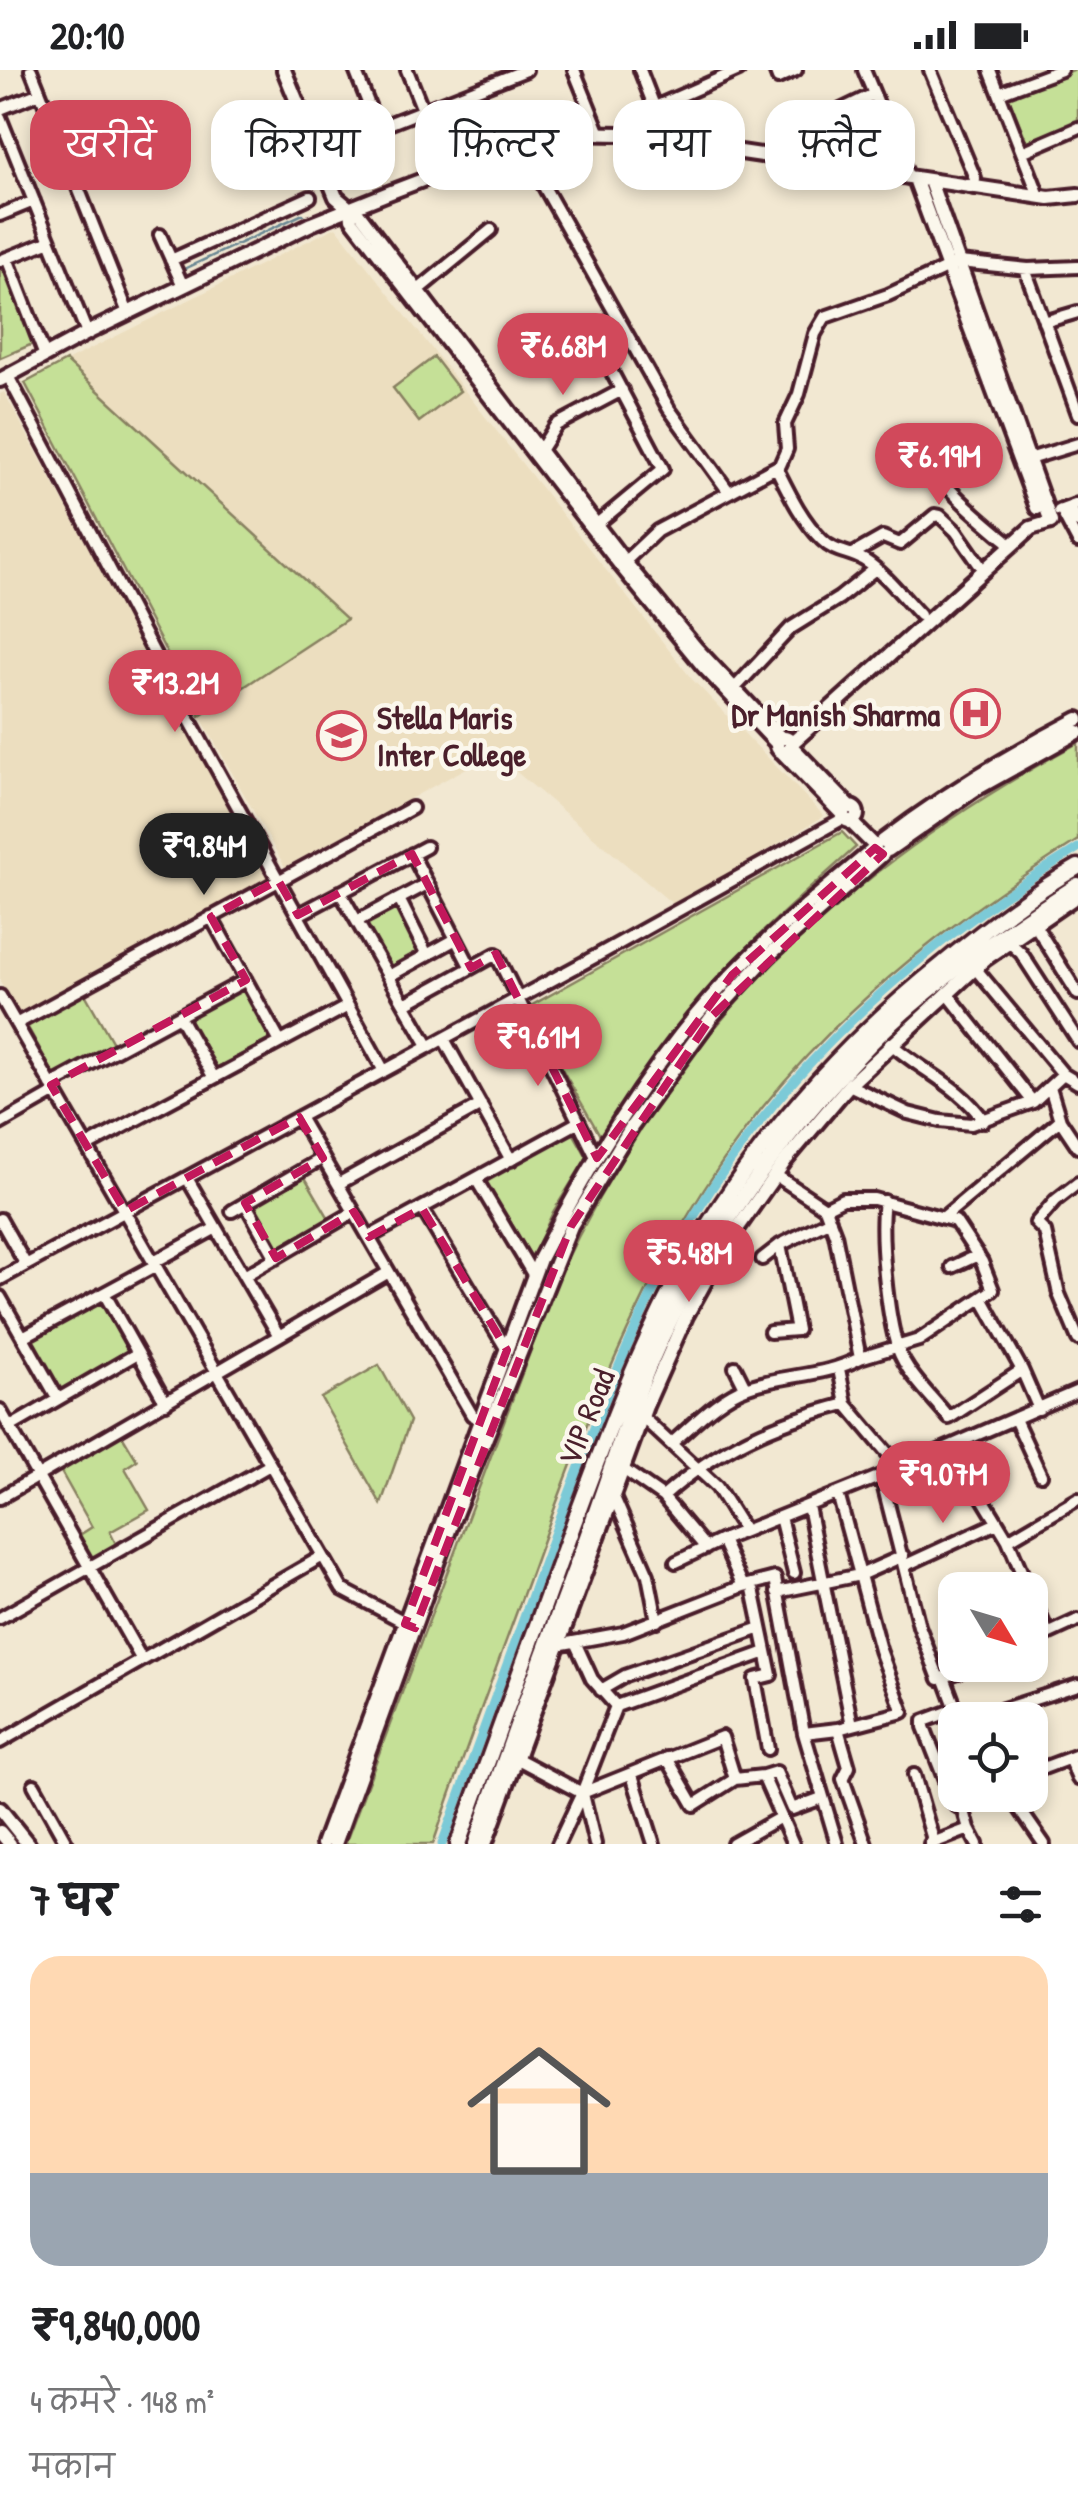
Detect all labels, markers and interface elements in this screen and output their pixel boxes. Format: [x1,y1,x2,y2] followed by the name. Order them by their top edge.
[50,9,124,61] text: 20:10
[30,100,191,190] chip: खरीदें
[211,100,395,190] chip: किराया
[415,100,593,190] chip: फ़िल्टर
[613,100,745,190] chip: नया
[765,100,915,190] chip: फ़्लैट
[482,313,644,398] pin: ₹6.68M
[519,324,607,367] text: ₹6.68M
[858,423,1020,508] pin: ₹6.19M
[897,434,981,477] text: ₹6.19M
[94,650,256,735] pin: ₹13.2M
[131,661,219,704] text: ₹13.2M
[949,688,1001,740] hospital icon: Dr Manish Sharma
[731,693,940,736] place label: Dr Manish Sharma
[377,696,527,777] place label: Stella Maris Inter College
[316,709,368,761] school or university icon: Stella Maris Inter College
[123,813,285,898] pin: ₹9.84M
[161,824,247,867] text: ₹9.84M
[457,1004,619,1089] pin: ₹9.61M
[496,1015,580,1058] text: ₹9.61M
[608,1220,770,1305] pin: ₹5.48M
[645,1231,733,1274] text: ₹5.48M
[547,1362,625,1472] street label: VIP Road
[862,1441,1024,1526] pin: ₹9.07M
[898,1452,988,1495] text: ₹9.07M
[938,1572,1048,1682] north arrow
[938,1572,1048,1812] map controls
[938,1702,1048,1812] button: locate
[30,1871,116,1928] text: 7 घर
[993,1877,1048,1932] icon: filters
[449,2021,629,2201] icon: home
[30,2296,200,2353] text: ₹9,840,000
[30,2380,214,2423] text: 4 कमरे · 148 m²
[30,2445,115,2488] text: मकान

